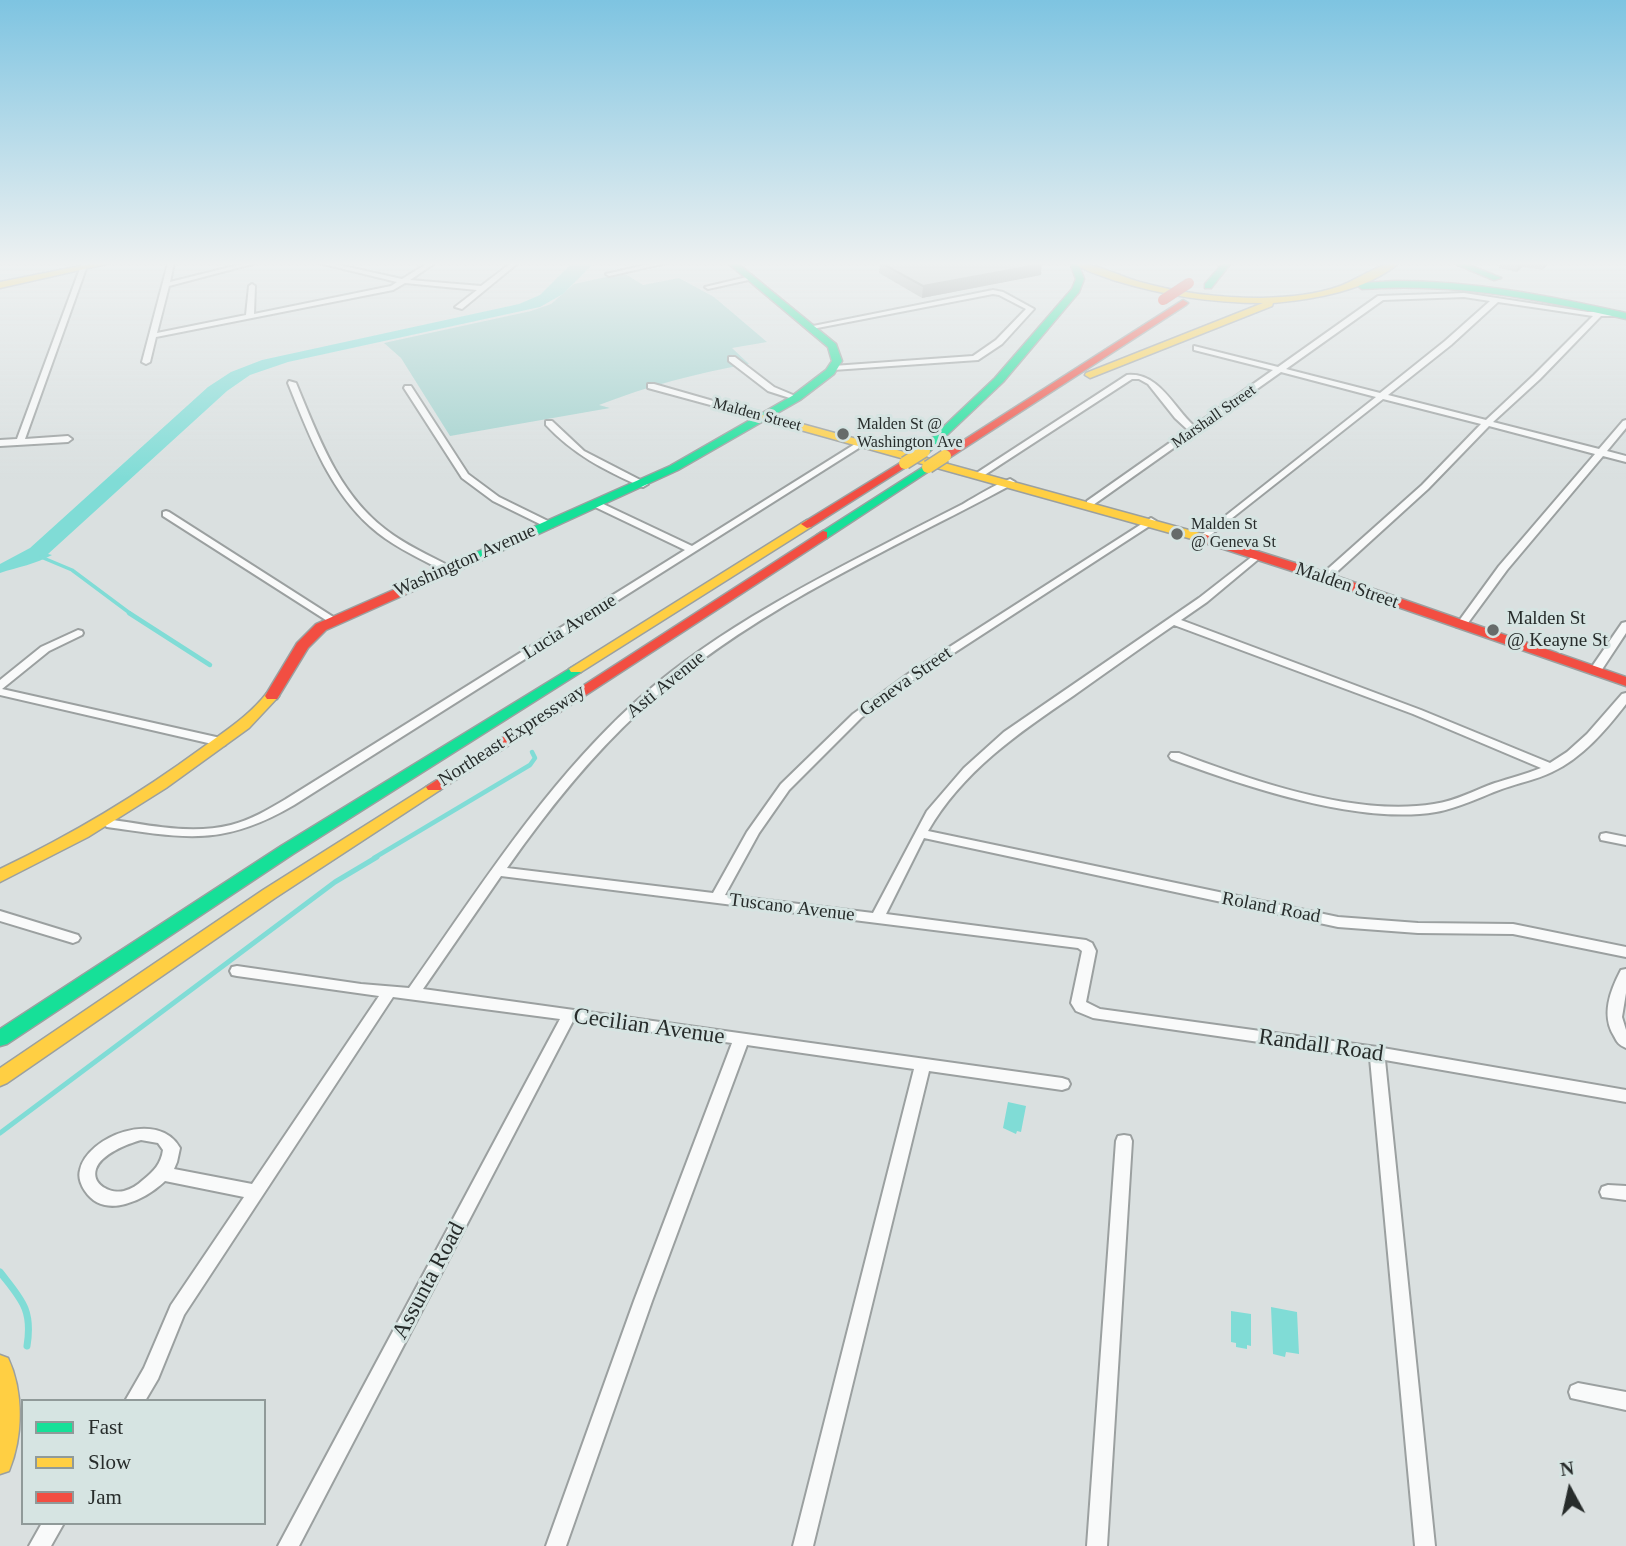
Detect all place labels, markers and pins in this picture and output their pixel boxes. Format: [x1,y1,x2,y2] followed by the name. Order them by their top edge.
[857,415,963,453] place label: Malden St @ Washington Ave
[835,426,851,442] marker: Malden St @ Washington Ave
[1191,515,1276,553] place label: Malden St @ Geneva St
[1169,526,1185,542] marker: Malden St @ Geneva St
[1507,608,1608,652] place label: Malden St @ Keayne St
[1485,622,1501,638] marker: Malden St @ Keayne St

